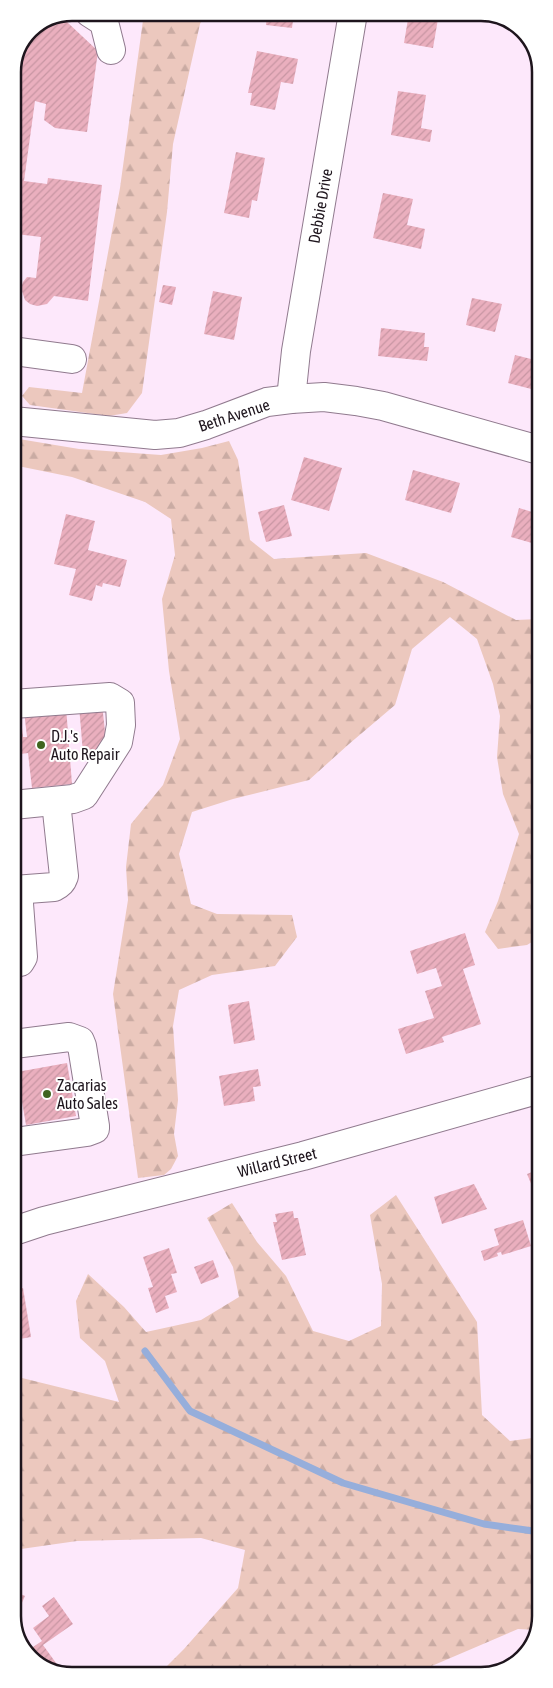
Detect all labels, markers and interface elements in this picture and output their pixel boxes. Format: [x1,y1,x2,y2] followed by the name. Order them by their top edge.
[305,167,335,245] street label: Debbie Drive
[196,395,272,435] street label: Beth Avenue
[51,727,120,764] place label: D.J.'s Auto Repair
[35,739,47,751] marker: D.J.'s Auto Repair
[57,1076,118,1112] place label: Zacarias Auto Sales
[41,1088,53,1100] marker: Zacarias Auto Sales
[236,1143,319,1181] street label: Willard Street

